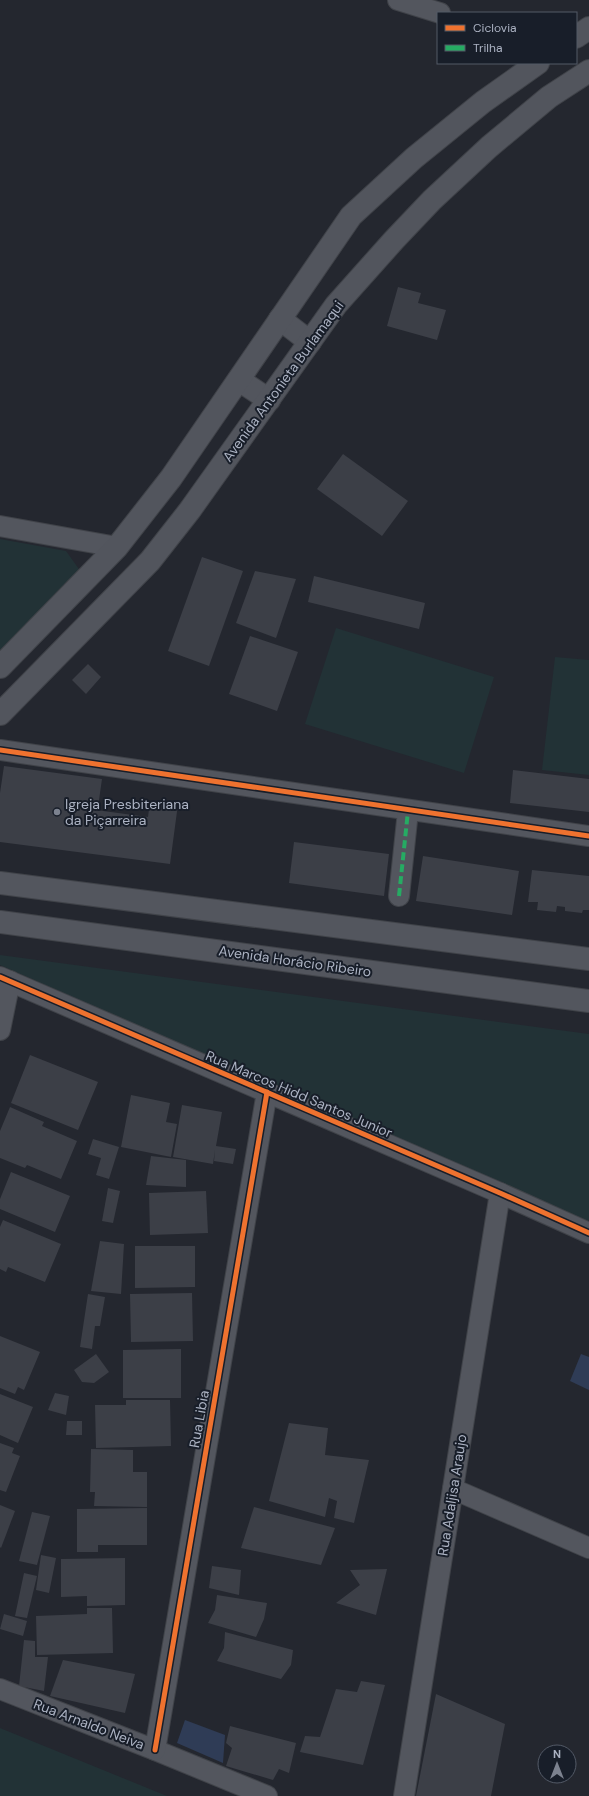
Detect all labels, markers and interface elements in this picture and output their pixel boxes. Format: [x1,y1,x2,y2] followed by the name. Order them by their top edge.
[437,12,577,64] legend
[473,20,517,36] text: Ciclovia
[473,40,502,56] text: Trilha
[219,297,347,465] street label: Avenida Antonieta Burlamaqui
[65,795,189,829] place label: Igreja Presbiteriana da Piçarreira
[52,807,62,817] marker: Igreja Presbiteriana da Piçarreira
[217,941,373,981] street label: Avenida Horácio Ribeiro
[203,1046,395,1142] street label: Rua Marcos Hidd Santos Junior
[185,1389,213,1449] street label: Rua Libia
[433,1433,471,1557] street label: Rua Adaljisa Araujo
[31,1695,147,1753] street label: Rua Arnaldo Neiva
[537,1744,577,1784] north arrow
[553,1747,561,1761] text: N

